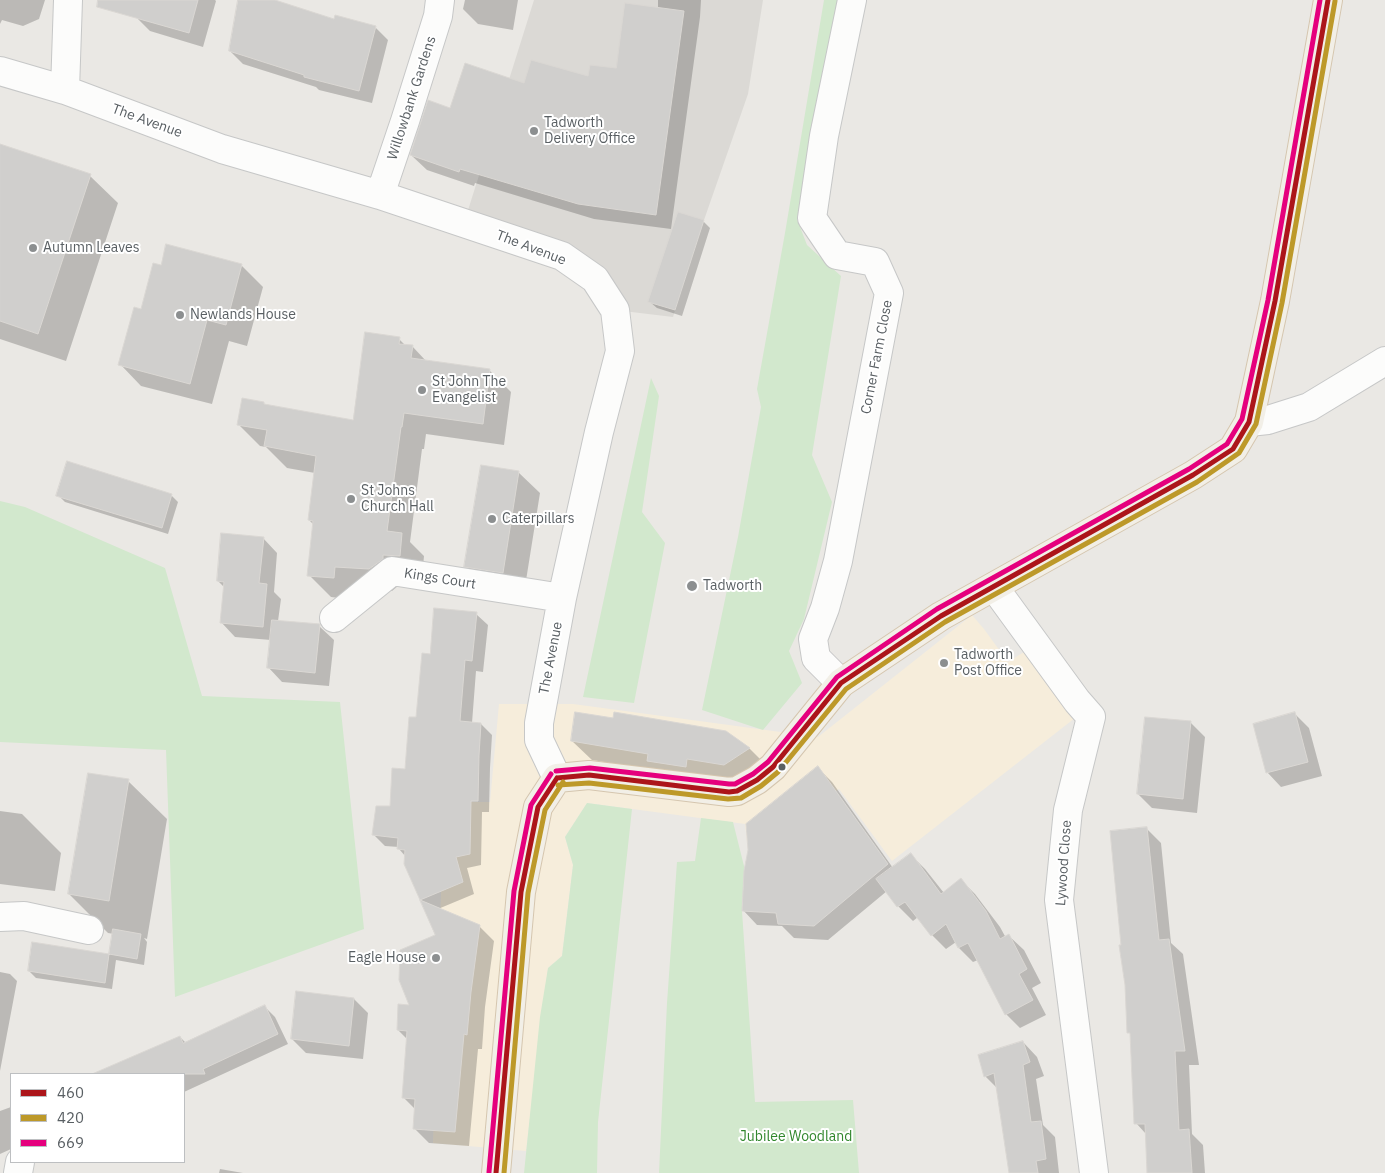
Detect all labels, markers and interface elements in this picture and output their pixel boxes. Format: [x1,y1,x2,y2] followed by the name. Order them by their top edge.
[384,34,440,162] street label: Willowbank Gardens
[110,101,184,141] street label: The Avenue
[544,115,635,148] place label: Tadworth Delivery Office
[528,125,540,137] marker: Tadworth Delivery Office
[494,227,568,269] street label: The Avenue
[43,240,139,256] place label: Autumn Leaves
[27,242,39,254] marker: Autumn Leaves
[858,298,896,416] street label: Corner Farm Close
[190,307,296,323] place label: Newlands House
[174,309,186,321] marker: Newlands House
[432,374,506,407] place label: St John The Evangelist
[416,384,428,396] marker: St John The Evangelist
[361,483,434,516] place label: St Johns Church Hall
[345,493,357,505] marker: St Johns Church Hall
[502,511,574,527] place label: Caterpillars
[486,513,498,525] marker: Caterpillars
[403,565,477,593] street label: Kings Court
[703,578,762,594] place label: Tadworth
[685,579,699,593] marker: Tadworth
[536,620,566,696] street label: The Avenue
[954,647,1022,680] place label: Tadworth Post Office
[938,657,950,669] marker: Tadworth Post Office
[777,762,787,772] unlabelled marker
[1053,819,1075,907] street label: Lywood Close
[348,950,426,966] place label: Eagle House
[430,952,442,964] marker: Eagle House
[10,1073,185,1163] legend
[57,1083,84,1102] text: 460
[57,1108,84,1127] text: 420
[740,1129,852,1145] park label: Jubilee Woodland
[57,1133,84,1152] text: 669

